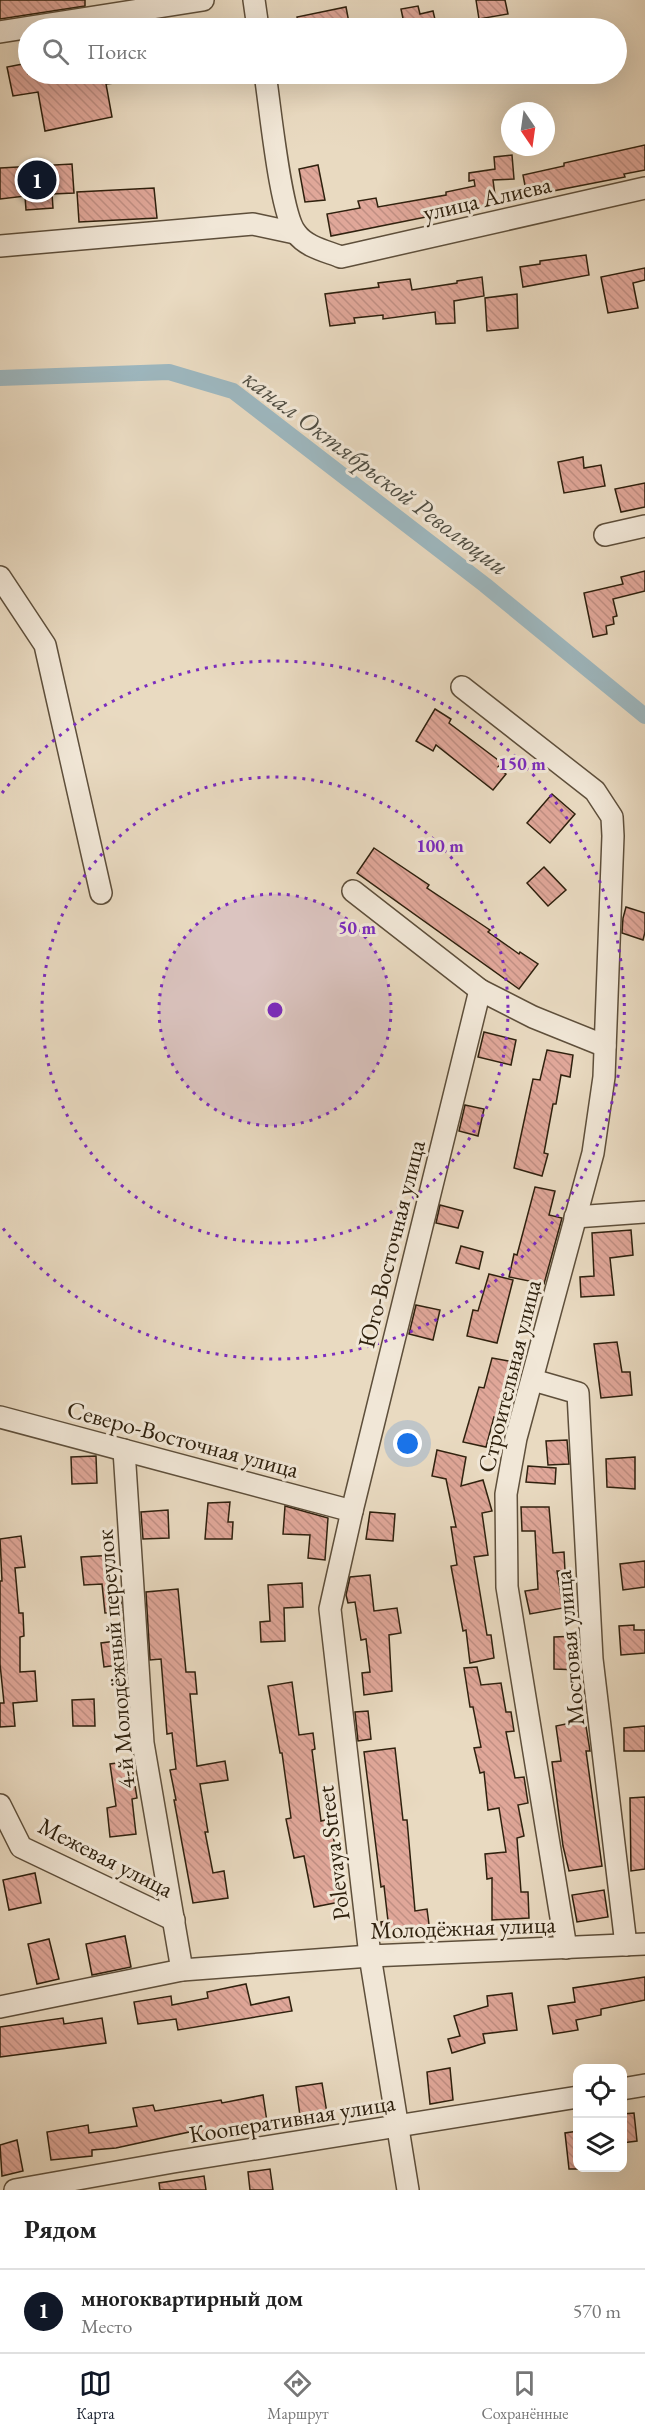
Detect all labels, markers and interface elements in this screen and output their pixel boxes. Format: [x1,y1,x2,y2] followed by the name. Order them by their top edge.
[18,18,627,84] search box
[39,35,72,68] icon: search
[87,37,147,66] text: Поиск
[501,102,555,156] north arrow
[18,158,57,202] pin: 1
[420,168,555,228] street label: улица Алиева
[236,361,516,583] water label: канал Октябрьской Революции
[498,752,546,775] text: 150 m
[416,834,464,857] text: 100 m
[338,916,376,939] text: 50 m
[265,1000,285,1020] centre of rings
[350,1136,432,1351] street label: Юго-Восточная улица
[470,1276,548,1476] street label: Строительная улица
[64,1393,303,1485] street label: Северо-Восточная улица
[393,1429,422,1458] your location
[88,1527,142,1790] street label: 4-й Молодёжный переулок
[547,1569,591,1727] street label: Мостовая улица
[309,1783,357,1922] street label: Polevaya Street
[33,1810,179,1904] street label: Межевая улица
[370,1908,557,1946] street label: Молодёжная улица
[573,2064,627,2172] map controls
[573,2064,627,2118] button: locate
[187,2086,398,2150] street label: Кооперативная улица
[573,2118,627,2172] button: layers
[24,2212,97,2246] text: Рядом
[81,2284,303,2313] text: многоквартирный дом
[38,2298,49,2324] text: 1
[573,2298,621,2324] text: 570 m
[81,2313,132,2339] text: Место
[76,2367,115,2424] tab: Карта
[267,2367,329,2424] tab: Маршрут
[481,2367,569,2424] tab: Сохранённые

